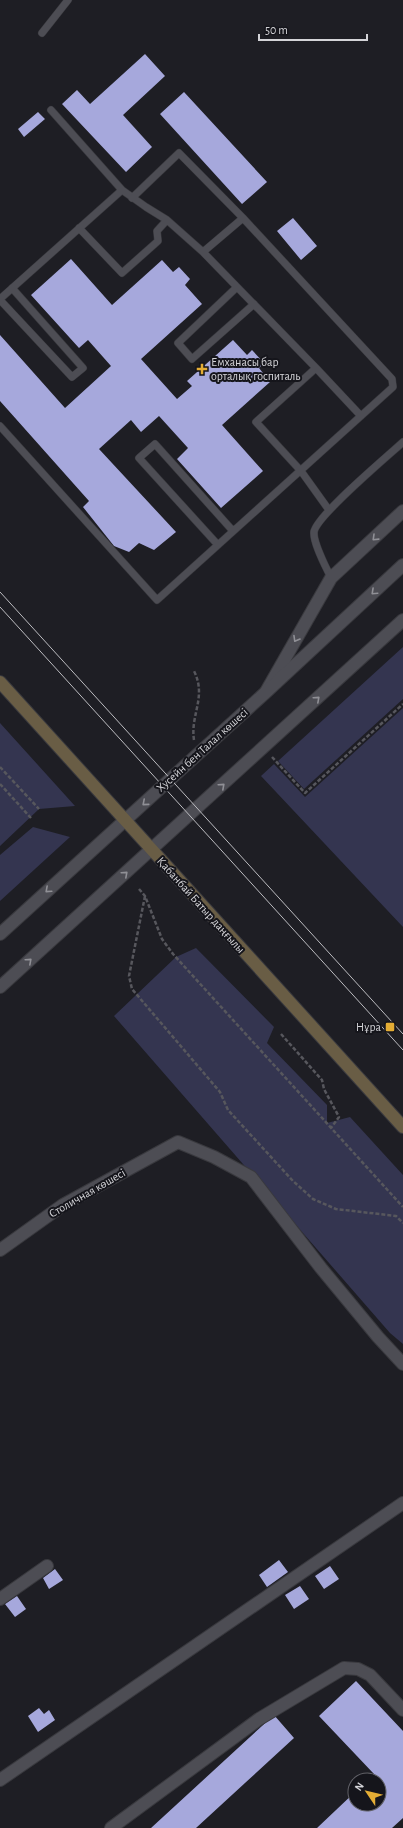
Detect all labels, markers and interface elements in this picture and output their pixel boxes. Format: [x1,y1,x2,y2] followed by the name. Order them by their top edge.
[259,16,367,42] scale bar
[265,24,288,36] text: 50 m
[211,356,300,382] place label: Емханасы бар орталық госпиталь
[196,363,208,375] marker: Емханасы бар орталық госпиталь
[372,534,380,541] one-way arrow
[372,587,379,594] one-way arrow
[293,635,300,642] one-way arrow
[313,696,320,703] one-way arrow
[154,706,251,795] street label: Хусейн бен Талал көшесі
[217,784,224,791] one-way arrow
[142,798,149,805] one-way arrow
[155,855,247,955] street label: Қабанбай Батыр даңғылы
[120,871,128,879] one-way arrow
[46,885,53,892] one-way arrow
[24,958,32,966] one-way arrow
[356,1021,382,1033] place label: Нұра
[384,1021,396,1033] marker: Нұра
[47,1166,127,1220] street label: Столичная көшесі
[347,1772,387,1812] north arrow
[353,1780,366,1793] text: N

